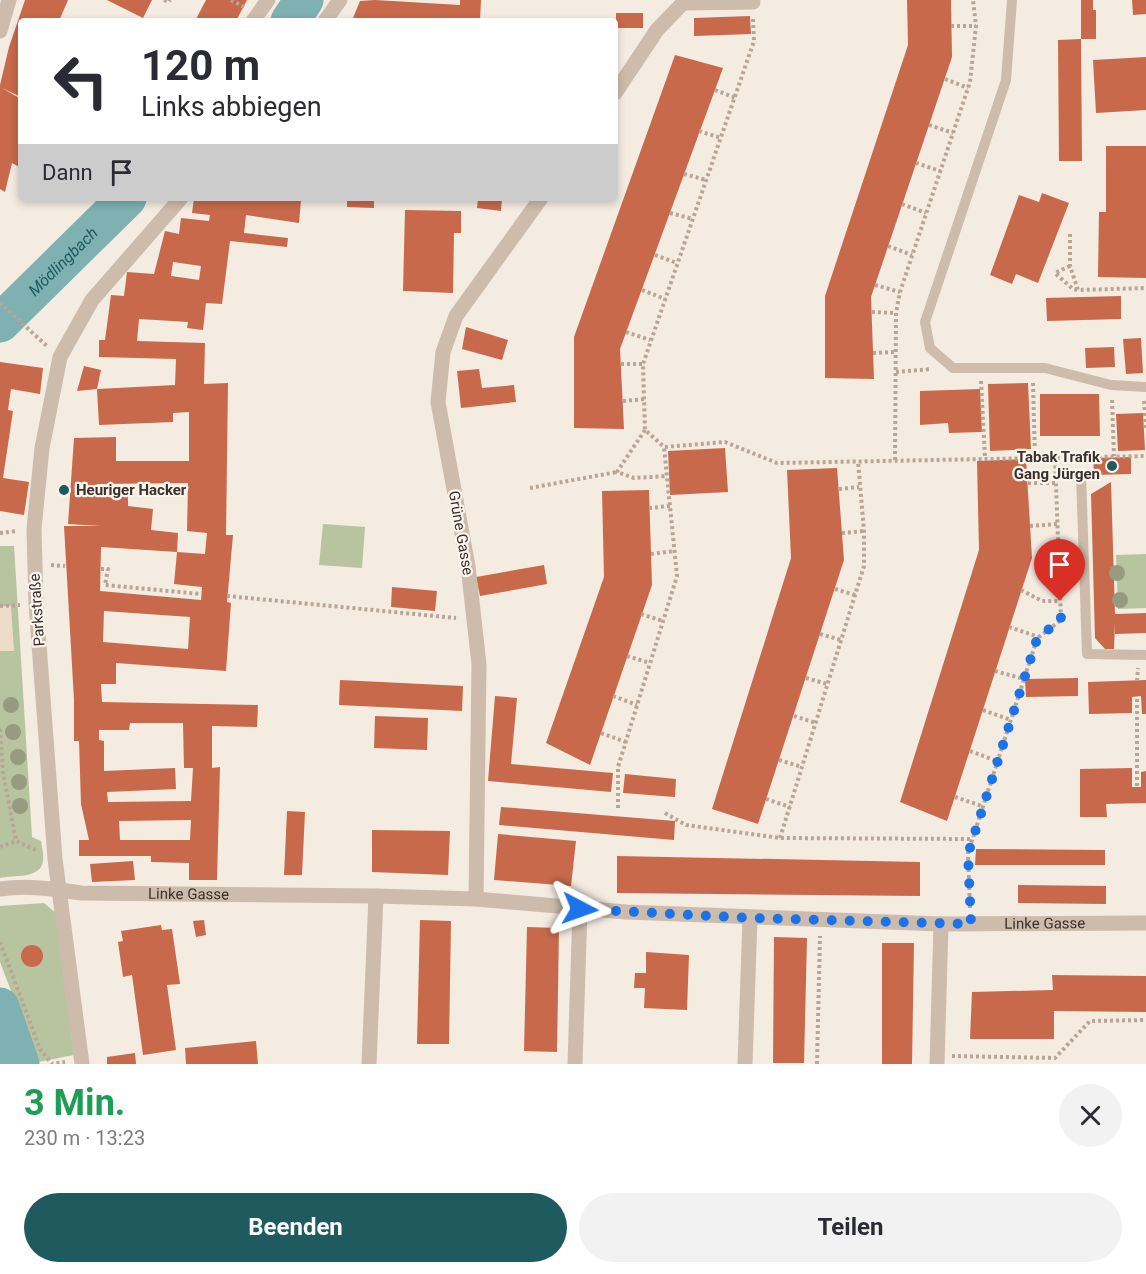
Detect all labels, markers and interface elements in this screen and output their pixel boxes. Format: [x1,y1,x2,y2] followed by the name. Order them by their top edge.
[141,41,260,90] text: 120 m
[42,42,120,120] icon: left
[141,91,322,123] text: Links abbiegen
[105,156,138,189] icon: arrive
[42,160,93,185] text: Dann
[24,223,101,300] water label: Mödlingbach
[1014,448,1101,483] place label: Tabak Trafik Gang Jürgen
[1105,459,1119,473] marker: Tabak Trafik Gang Jürgen
[76,481,187,499] place label: Heuriger Hacker
[57,483,71,497] marker: Heuriger Hacker
[445,489,477,577] street label: Grüne Gasse
[1034,539,1085,601] pin
[1043,548,1076,581] icon: arrive
[25,573,49,647] street label: Parkstraße
[548,877,612,941] position arrow
[148,885,229,904] street label: Linke Gasse
[1004,914,1085,933] street label: Linke Gasse
[24,1082,125,1124] text: 3 Min.
[1059,1084,1122,1147] button: close
[24,1126,145,1150] text: 230 m · 13:23
[24,1193,567,1262] button: Beenden
[579,1193,1122,1262] button: Teilen

